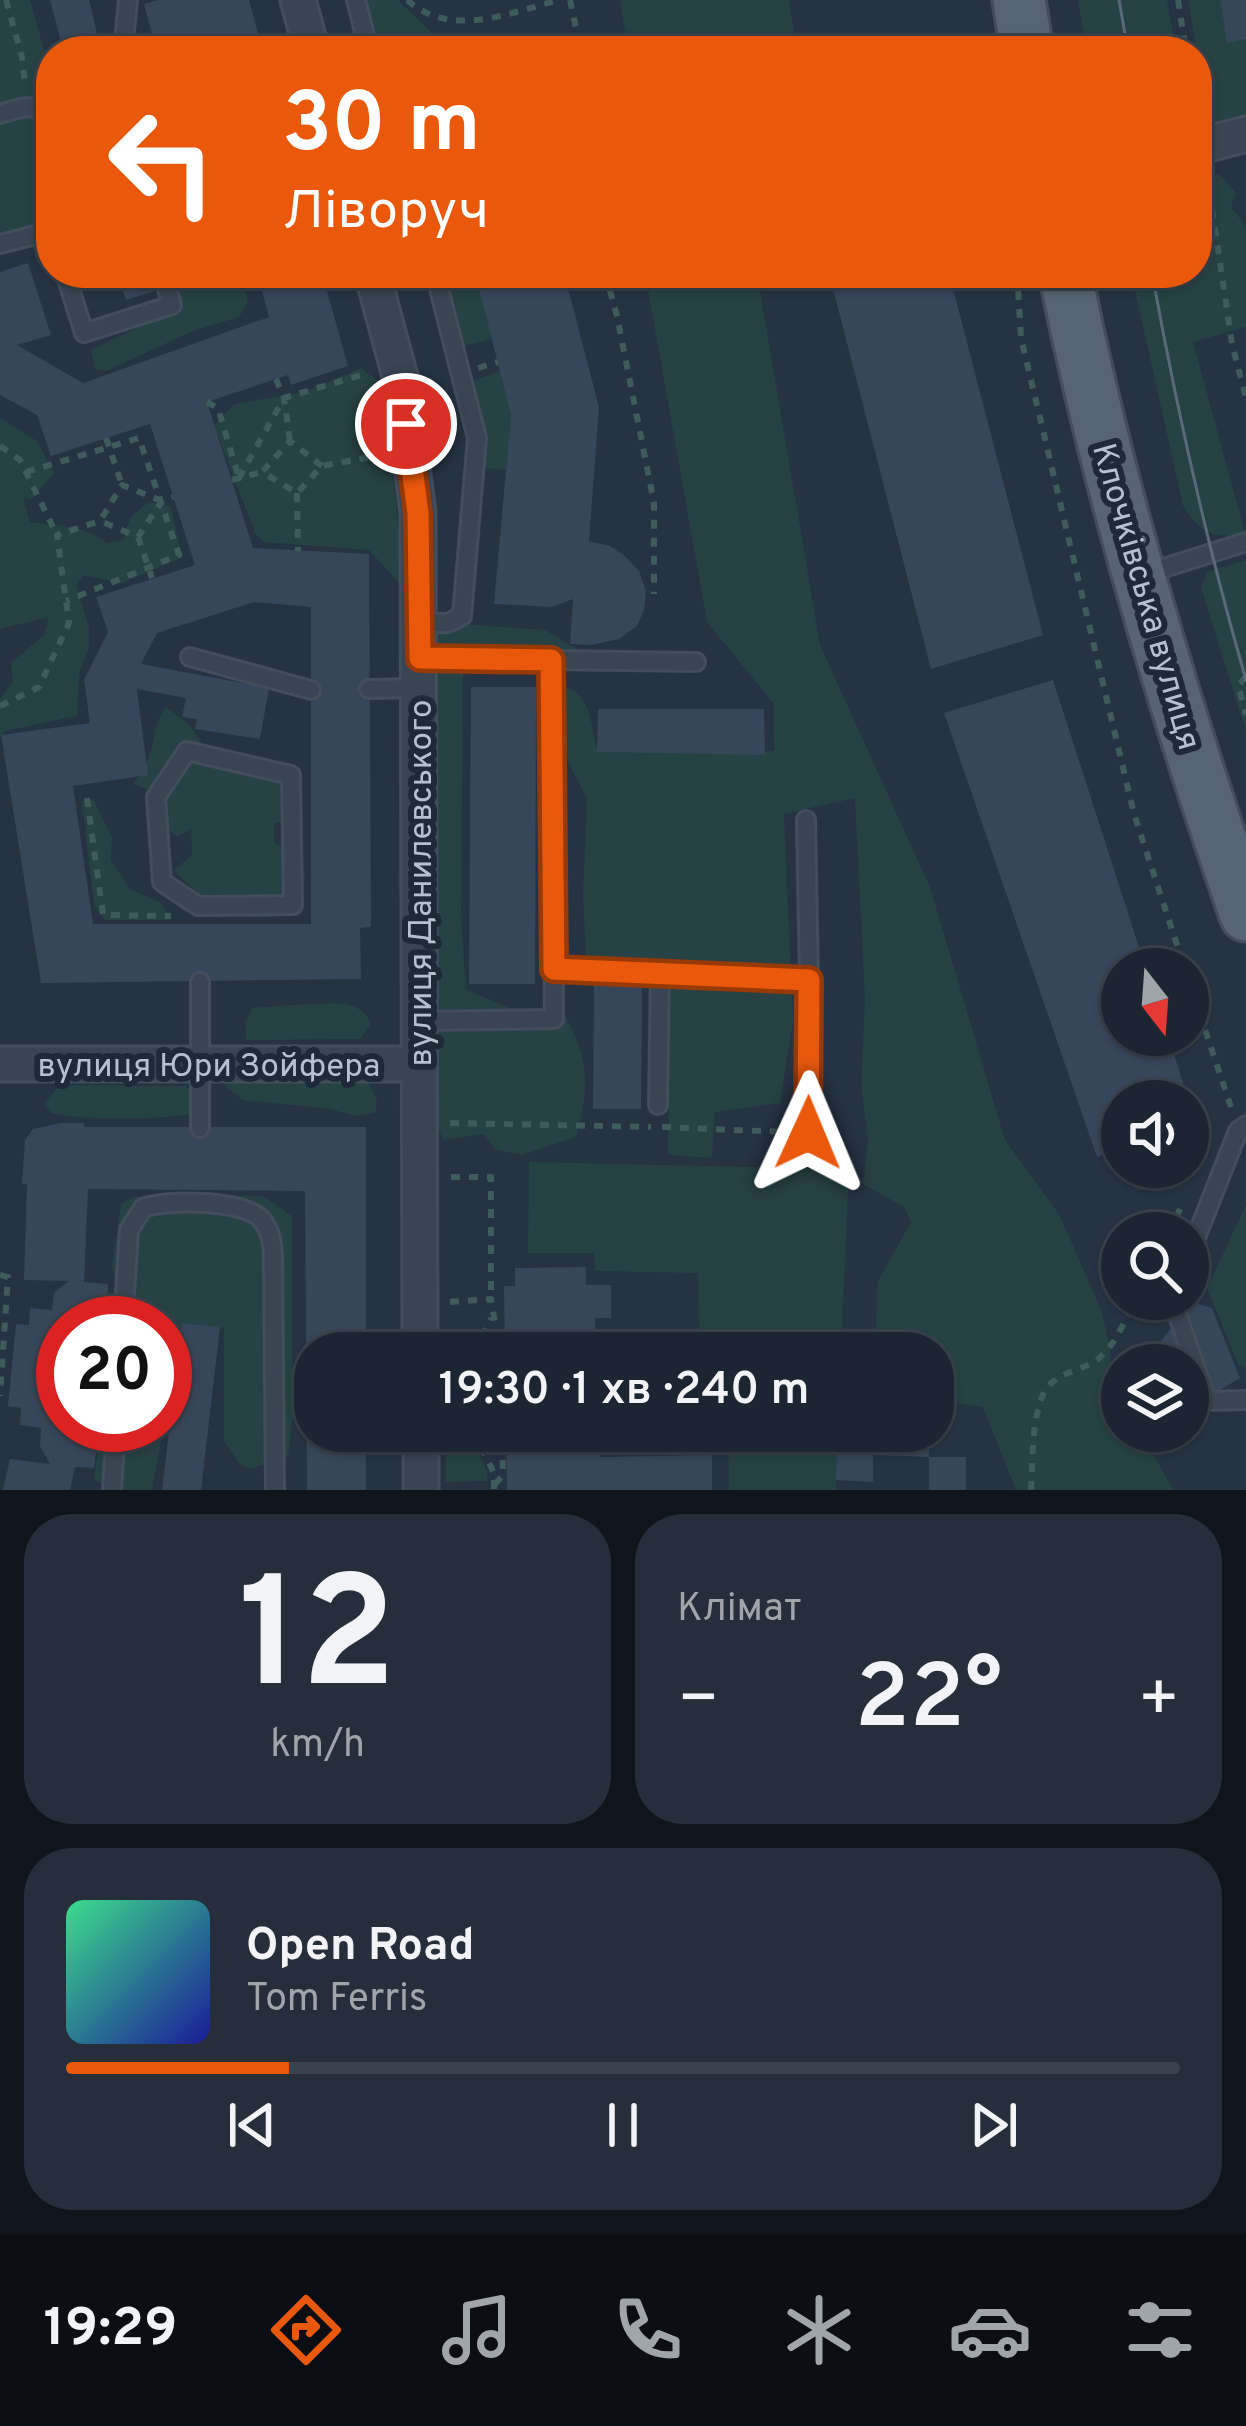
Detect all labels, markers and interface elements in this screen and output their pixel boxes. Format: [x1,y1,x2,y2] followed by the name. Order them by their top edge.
[282,75,481,181] text: 30 m
[84,84,240,240] icon: left
[282,179,489,248] text: Ліворуч
[355,373,457,475] pin
[373,391,439,457] icon: arrive
[1080,439,1208,755] street label: Клочківська вулиця
[402,699,444,1067] street label: вулиця Данилевського
[1101,948,1209,1056] north arrow
[1101,948,1209,1452] map controls
[38,1047,380,1089] street label: вулиця Юри Зойфера
[745,1070,871,1196] position arrow
[1101,1080,1209,1188] button: sound
[1101,1212,1209,1320] button: search
[36,1296,192,1452] speed limit sign: 20
[1101,1344,1209,1452] button: layers
[439,1363,809,1420] text: 19:30 · 1 хв · 240 m
[239,1545,396,1743] text: 12
[677,1586,802,1635] text: Клімат
[855,1646,1002,1759] text: 22°
[677,1661,720,1744] text: −
[1137,1661,1180,1744] text: +
[270,1722,365,1771] text: km/h
[246,1919,474,1976] text: Open Road
[246,1976,427,2025] text: Tom Ferris
[219,2092,285,2158] icon: previous
[590,2092,656,2158] icon: pause
[961,2092,1027,2158] icon: next
[264,2288,348,2372] icon: directions
[435,2288,519,2372] icon: music
[606,2288,690,2372] icon: phone
[777,2288,861,2372] icon: climate
[948,2288,1032,2372] icon: car
[1118,2288,1202,2372] icon: filters
[43,2296,178,2365] text: 19:29

